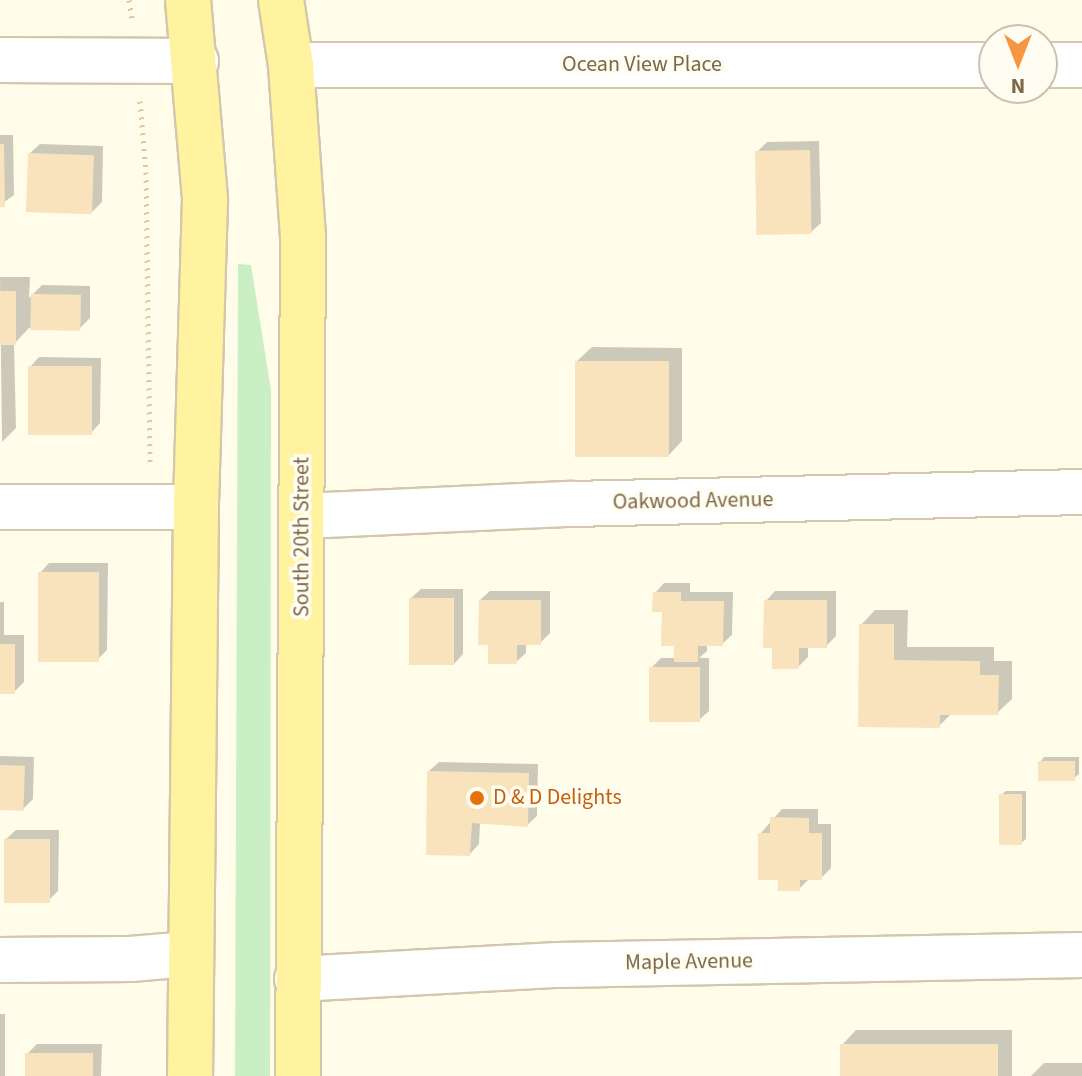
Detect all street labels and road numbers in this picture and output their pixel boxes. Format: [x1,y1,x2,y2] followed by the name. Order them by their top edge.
[562,52,722,78] street label: Ocean View Place
[289,457,315,617] street label: South 20th Street
[612,486,774,516] street label: Oakwood Avenue
[625,948,753,976] street label: Maple Avenue

